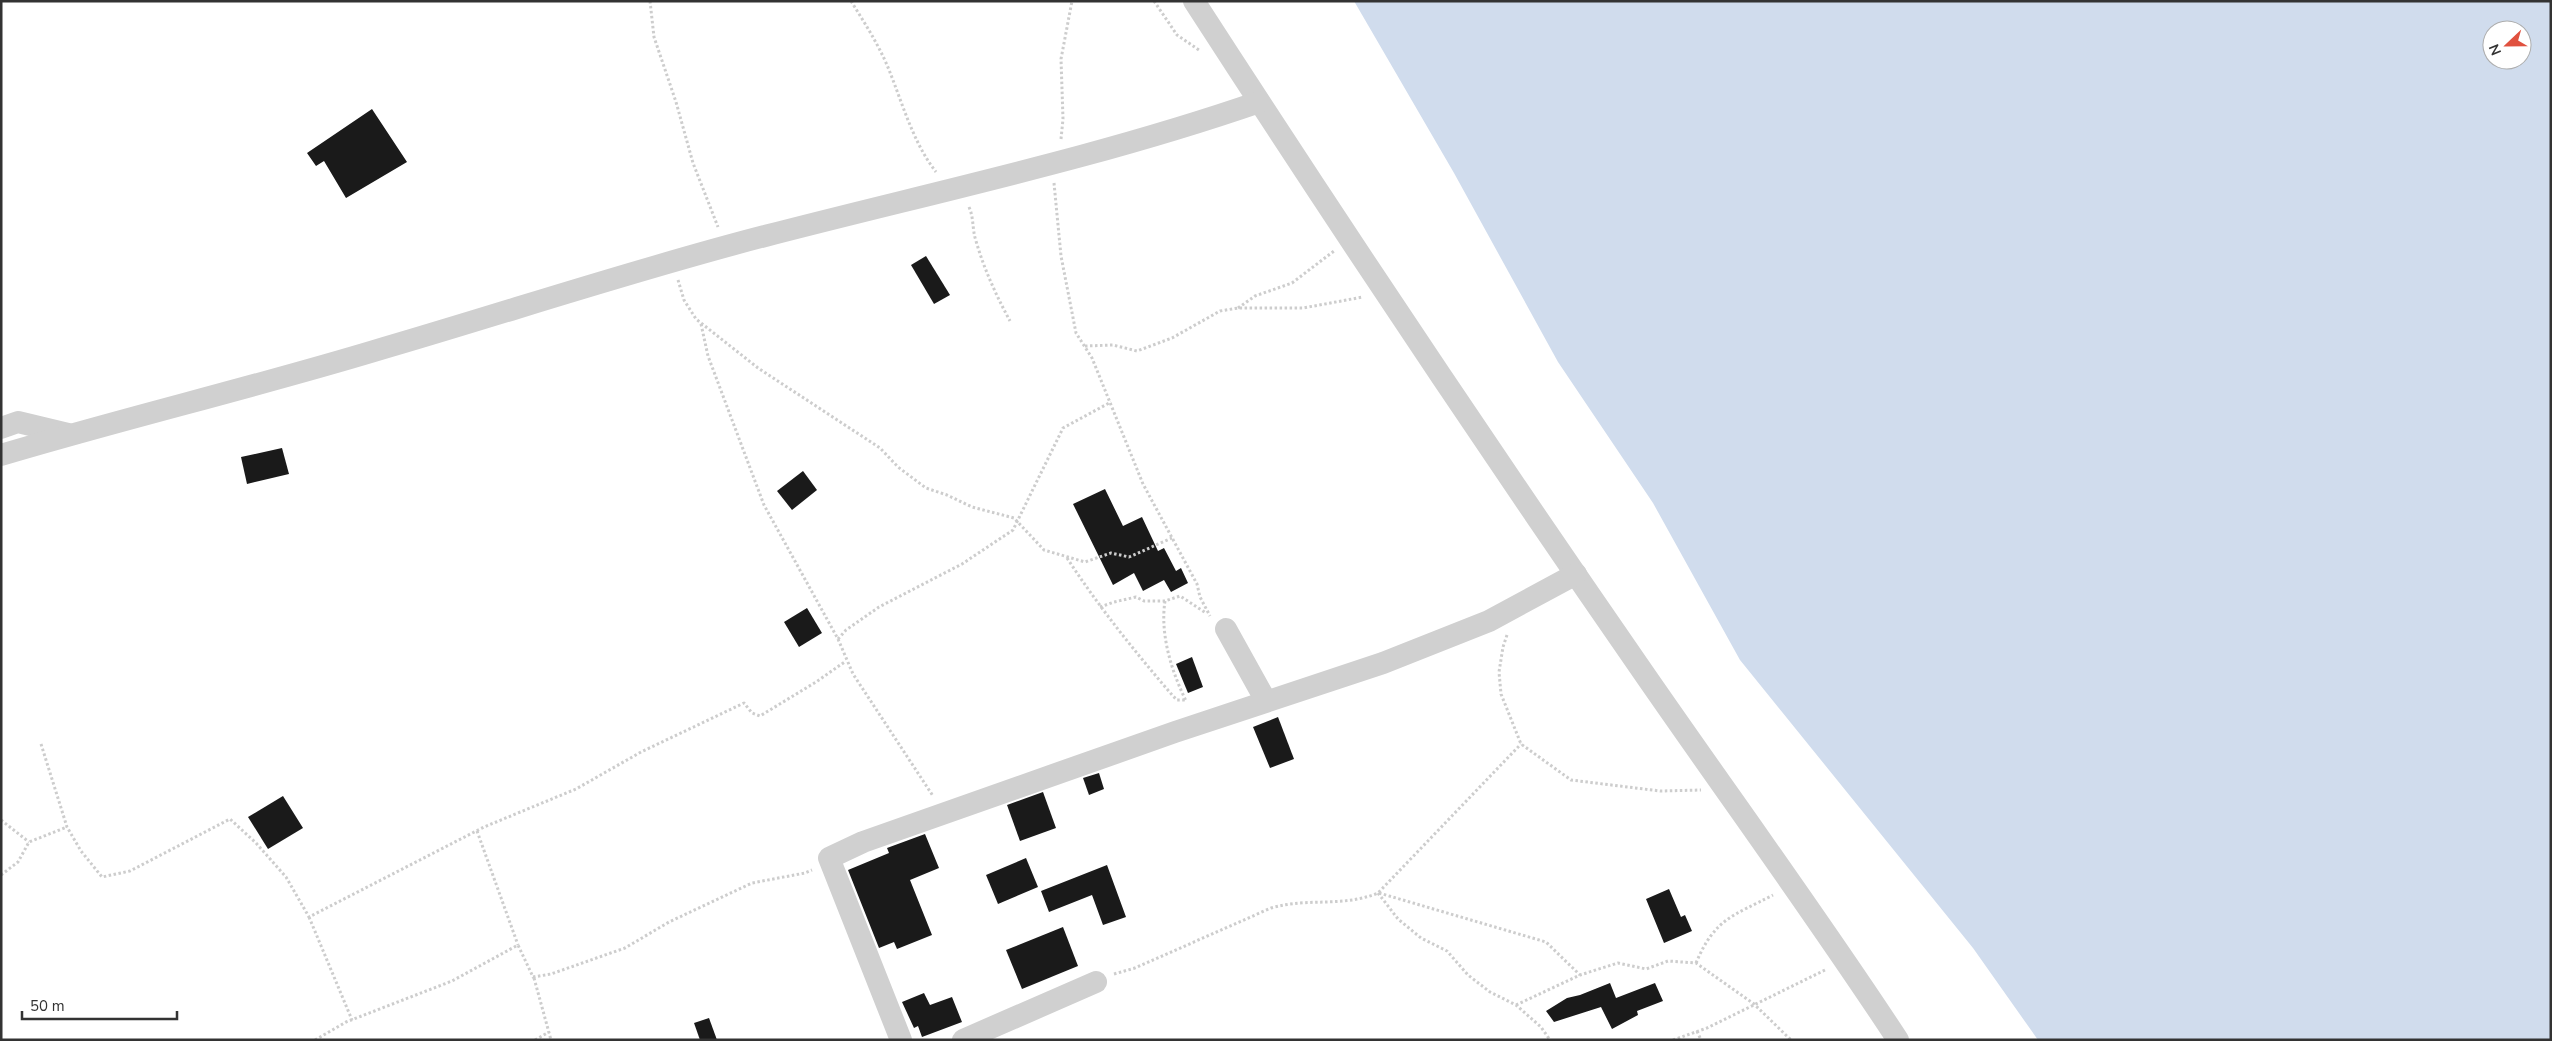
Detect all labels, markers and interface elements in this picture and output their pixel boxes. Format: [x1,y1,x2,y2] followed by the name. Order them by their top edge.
[2482,20,2532,70] north arrow
[2485,41,2506,58] text: N
[22,988,178,1020] scale bar
[30,996,65,1016] text: 50 m

